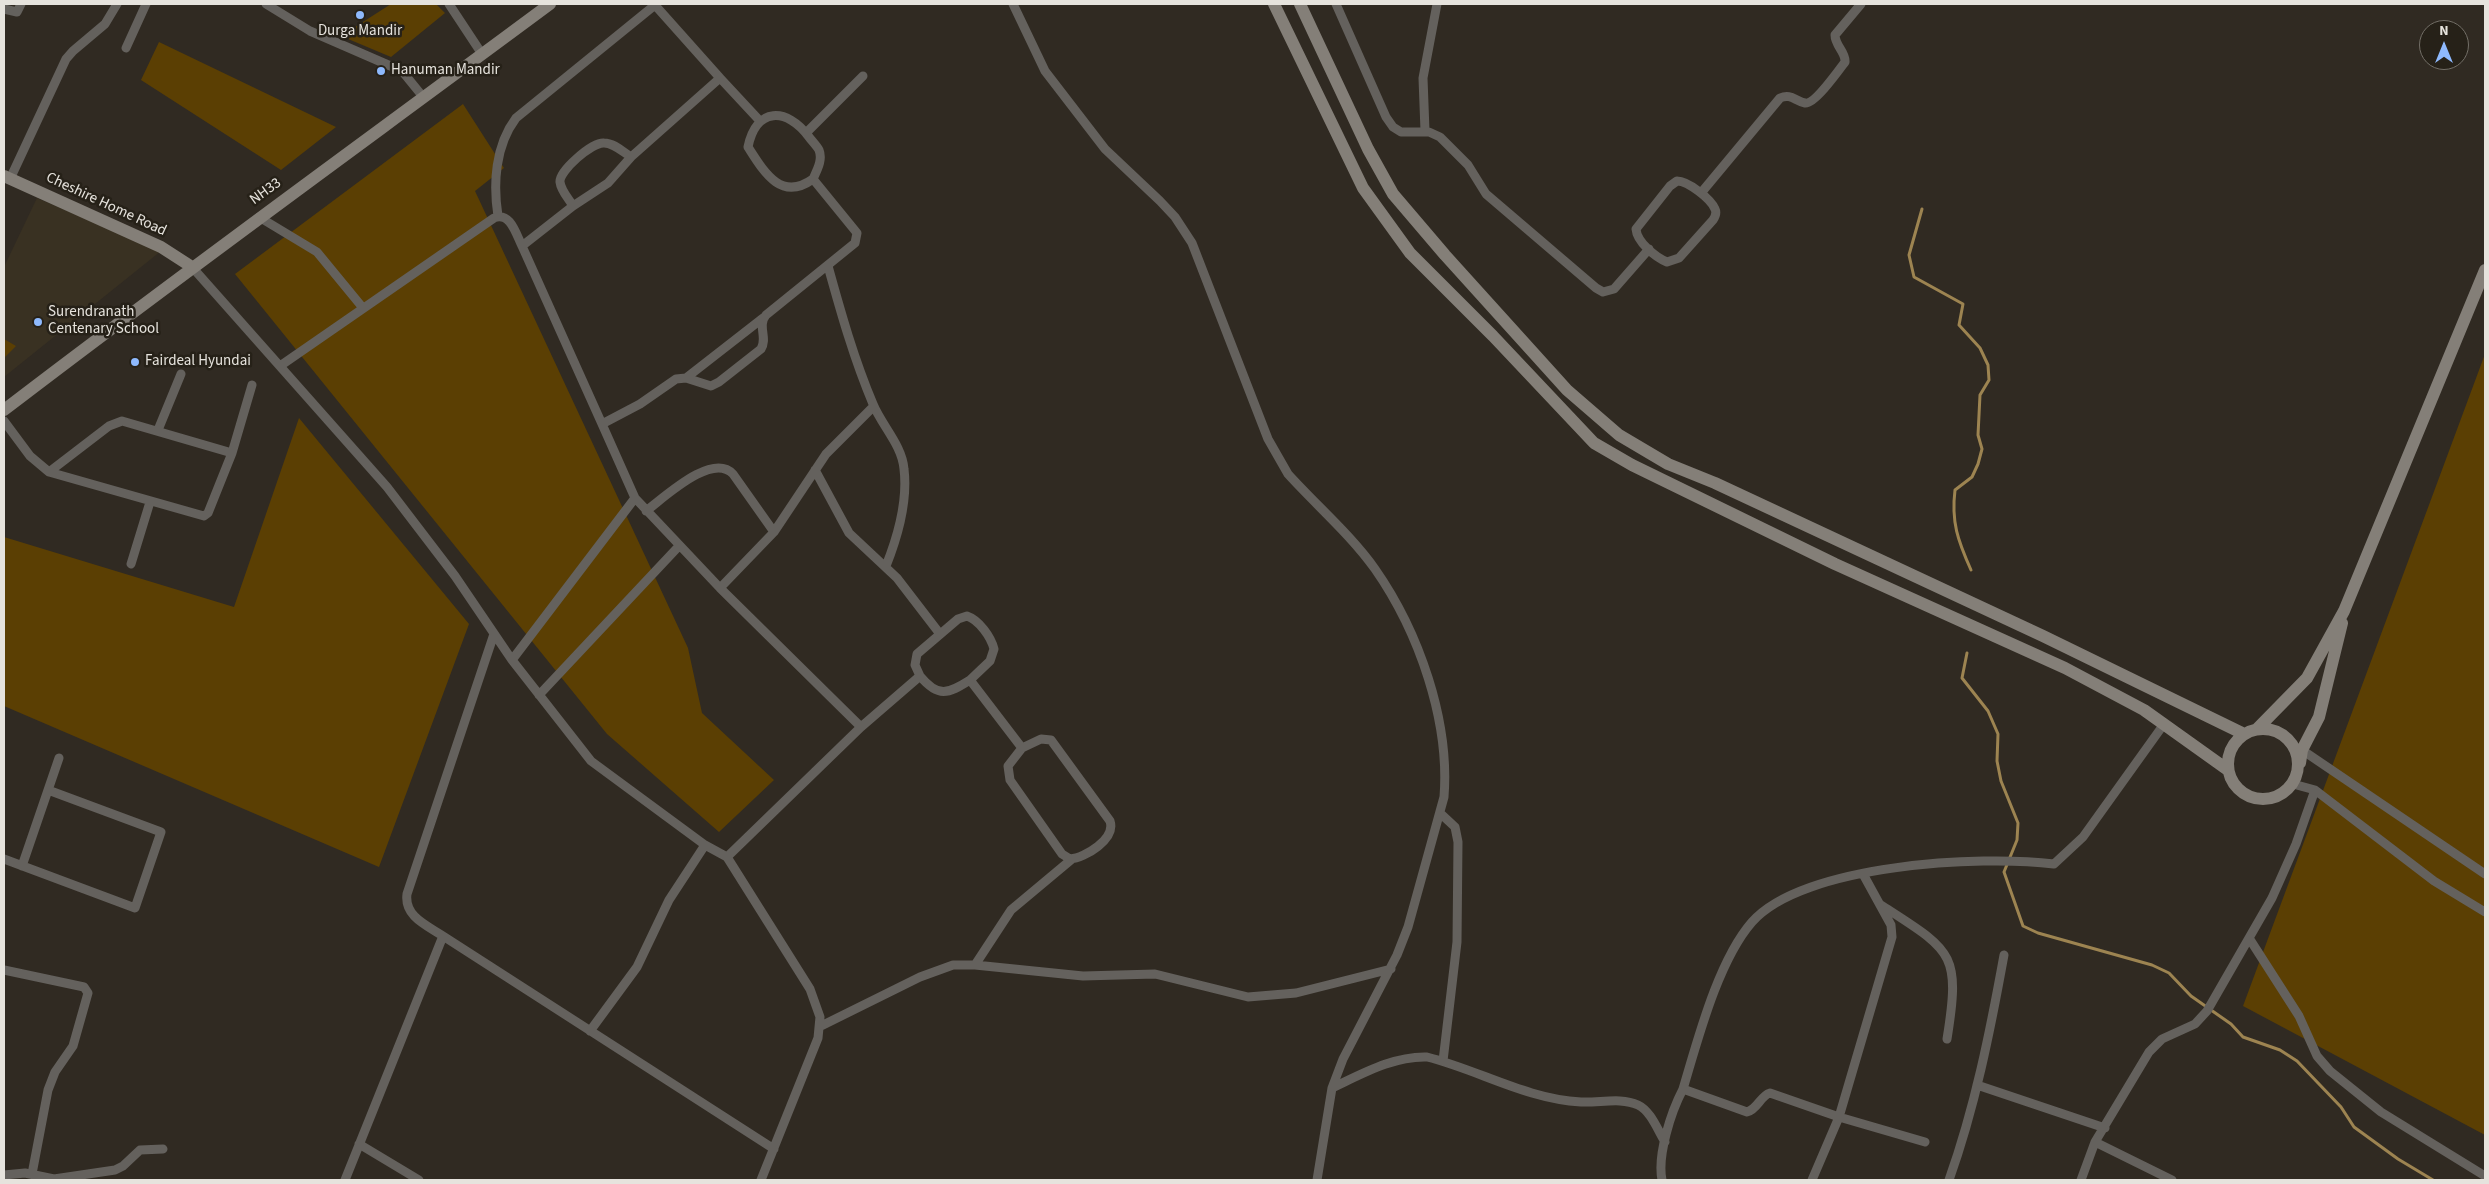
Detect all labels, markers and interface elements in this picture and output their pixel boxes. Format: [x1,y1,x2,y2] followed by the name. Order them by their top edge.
[354,9,366,21] marker: Durga Mandir
[2419,20,2469,70] north arrow
[2439,21,2449,41] text: N
[318,23,402,41] place label: Durga Mandir
[391,62,500,80] place label: Hanuman Mandir
[375,65,387,77] marker: Hanuman Mandir
[43,169,169,241] street label: Cheshire Home Road
[247,175,285,209] street label: NH33
[48,304,159,339] place label: Surendranath Centenary School
[32,316,44,328] marker: Surendranath Centenary School
[145,353,251,371] place label: Fairdeal Hyundai
[129,356,141,368] marker: Fairdeal Hyundai

